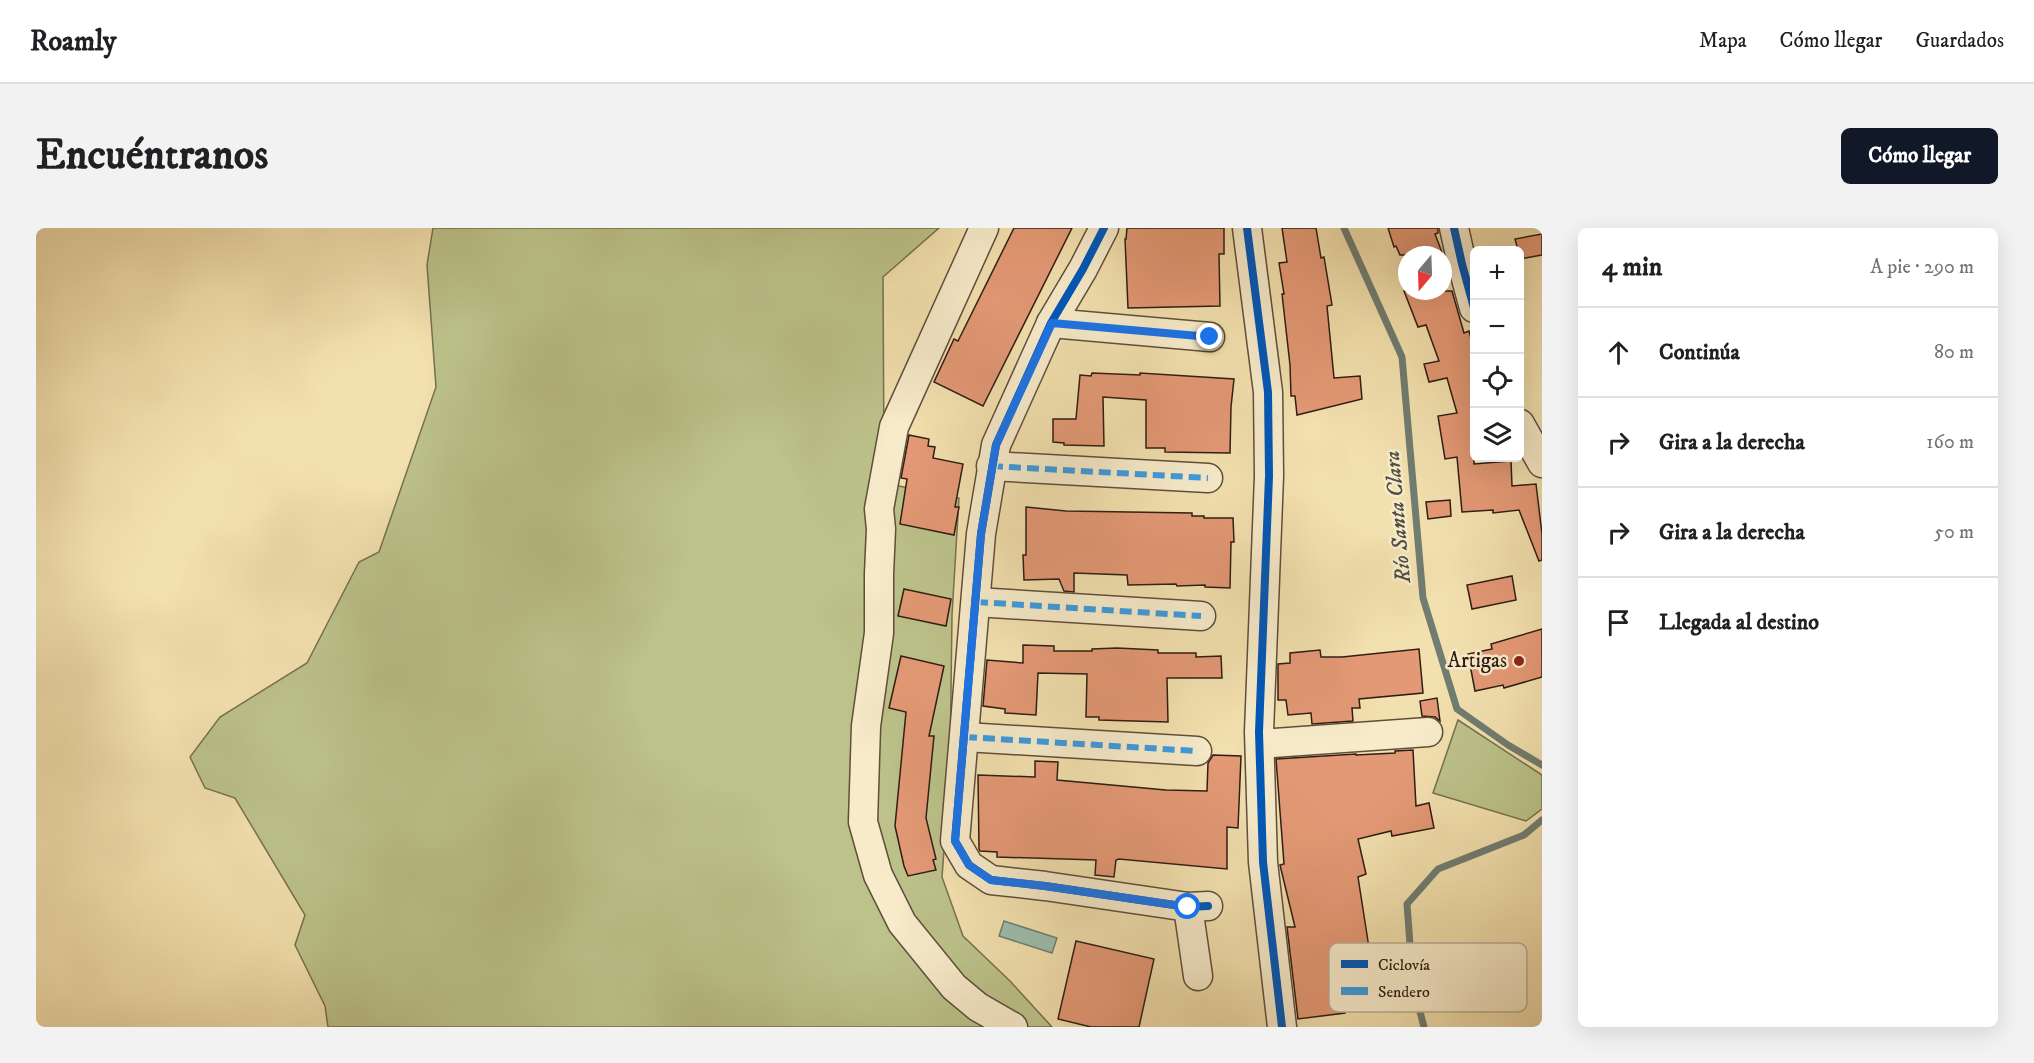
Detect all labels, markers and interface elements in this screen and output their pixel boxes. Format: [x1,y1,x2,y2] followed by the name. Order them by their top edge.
[30,24,116,59] text: Roamly
[1699,28,1747,54] text: Mapa
[1780,28,1882,54] text: Cómo llegar
[1915,28,2004,54] text: Guardados
[1841,128,1998,184] button: Cómo llegar
[36,130,268,182] text: Encuéntranos
[1398,246,1452,300] north arrow
[1470,246,1524,462] map controls
[1470,246,1524,300] button: +
[1602,251,1662,284] text: 4 min
[1870,255,1974,280] text: A pie · 290 m
[1470,300,1524,354] button: −
[1196,323,1222,349] route end
[1602,336,1635,369] icon: ahead
[1659,339,1740,366] text: Continúa
[1934,340,1974,365] text: 80 m
[1470,354,1524,408] button: locate
[1470,408,1524,462] button: layers
[1602,426,1635,459] icon: right
[1659,429,1805,456] text: Gira a la derecha
[1926,430,1974,455] text: 160 m
[1379,450,1417,585] water label: Río Santa Clara
[1602,516,1635,549] icon: right
[1659,519,1805,546] text: Gira a la derecha
[1934,520,1974,545] text: 50 m
[1602,606,1635,639] icon: arrive
[1659,609,1819,636] text: Llegada al destino
[1448,648,1507,674] place label: Artigas
[1512,654,1526,668] marker: Artigas
[1174,893,1200,919] route start
[1329,943,1527,1012] legend
[1378,955,1430,975] text: Ciclovía
[1378,982,1430,1002] text: Sendero

